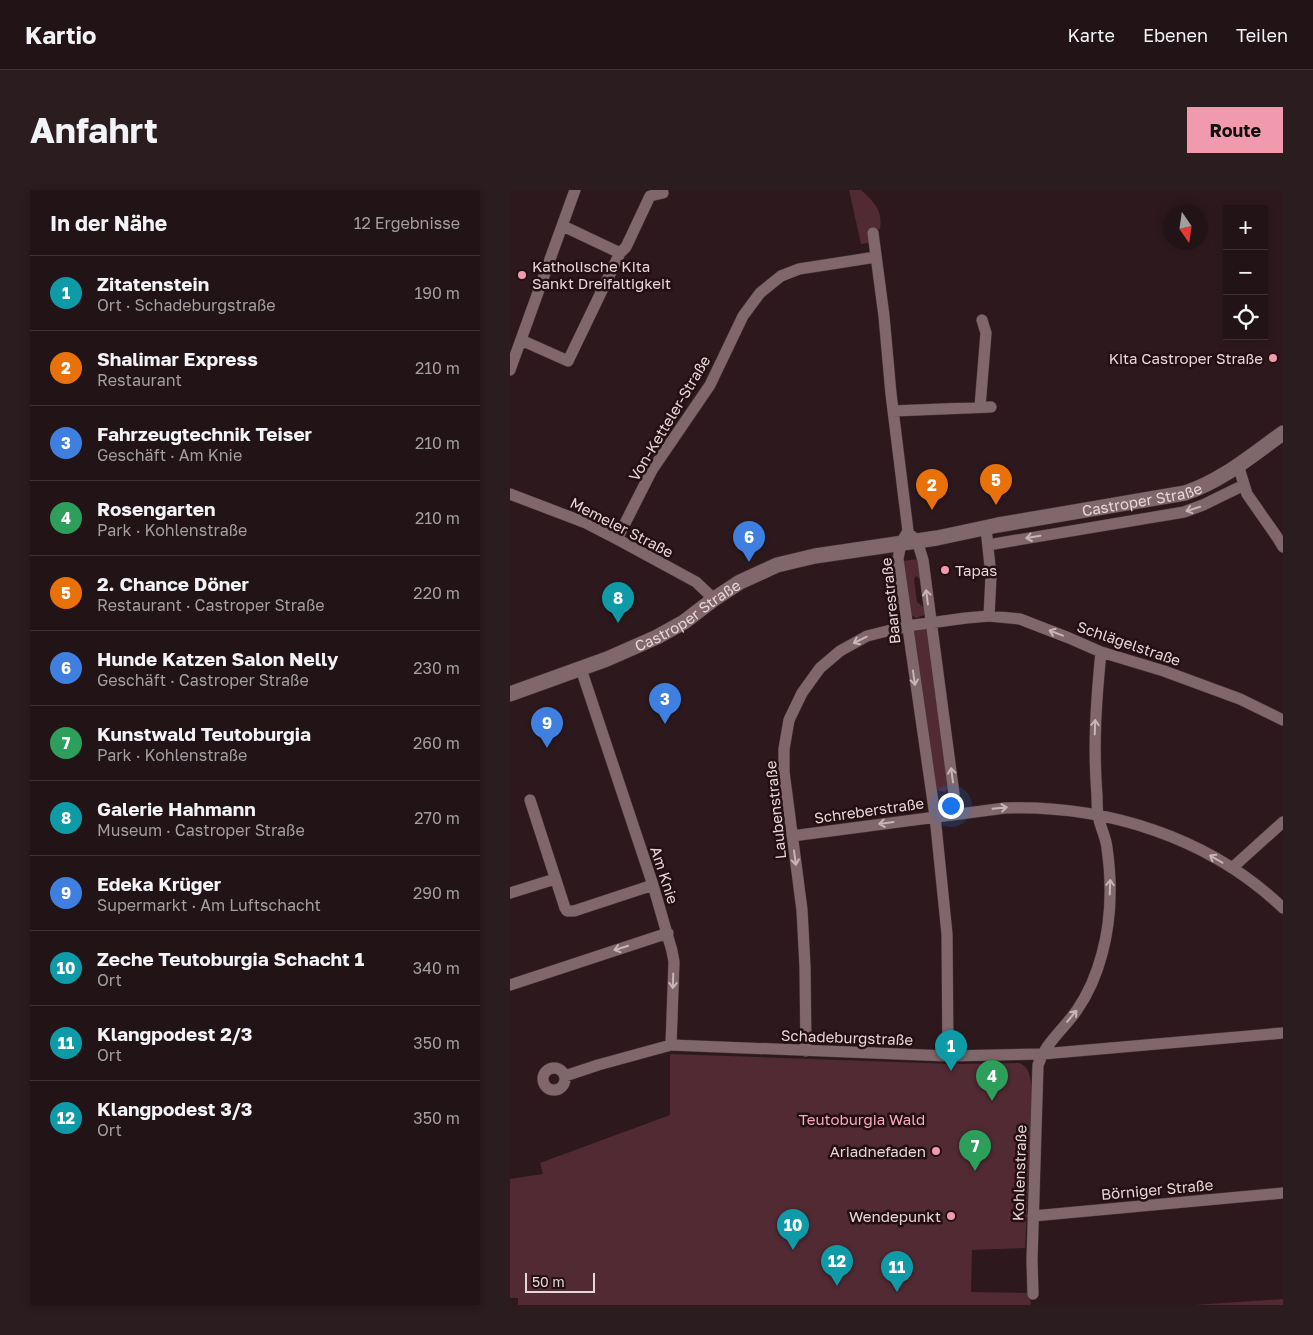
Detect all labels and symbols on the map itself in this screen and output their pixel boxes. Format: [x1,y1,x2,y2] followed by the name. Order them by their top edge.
[1163,205,1208,250] north arrow
[532,257,671,292] place label: Katholische Kita Sankt Dreifaltigkeit
[516,269,528,281] marker: Katholische Kita Sankt Dreifaltigkeit
[1109,349,1263,367] place label: Kita Castroper Straße
[624,352,714,484] street label: Von-Ketteler-Straße
[1267,352,1279,364] marker: Kita Castroper Straße
[980,464,1012,505] pin: 5
[916,469,948,510] pin: 2
[1080,478,1205,520] street label: Castroper Straße
[567,493,677,561] street label: Memeler Straße
[1185,504,1201,514] one-way arrow
[733,521,765,562] pin: 6
[1025,533,1041,543] one-way arrow
[876,557,903,645] street label: Baarestraße
[955,561,997,579] place label: Tapas
[939,564,951,576] marker: Tapas
[632,575,744,655] street label: Castroper Straße
[602,582,634,623] pin: 8
[922,589,932,605] one-way arrow
[1075,617,1184,669] street label: Schlägelstraße
[1049,628,1064,637] one-way arrow
[853,635,868,645] one-way arrow
[909,670,919,686] one-way arrow
[649,683,681,724] pin: 3
[531,707,563,748] pin: 9
[1090,719,1099,735] one-way arrow
[761,760,789,860] street label: Laubenstraße
[947,767,957,783] one-way arrow
[813,793,925,827] street label: Schreberstraße
[938,793,964,819] your location
[992,803,1008,813] one-way arrow
[879,818,895,828] one-way arrow
[647,844,683,906] street label: Am Knie
[790,850,800,866] one-way arrow
[1209,853,1223,863] one-way arrow
[1105,880,1114,896] one-way arrow
[614,944,630,953] one-way arrow
[668,972,678,989] one-way arrow
[1066,1009,1078,1022] one-way arrow
[781,1026,914,1048] street label: Schadeburgstraße
[935,1030,967,1071] pin: 1
[976,1060,1008,1101] pin: 4
[799,1110,925,1128] park label: Teutoburgia Wald
[1008,1124,1030,1221] street label: Kohlenstraße
[959,1130,991,1171] pin: 7
[830,1142,926,1160] place label: Ariadnefaden
[930,1145,942,1157] marker: Ariadnefaden
[1100,1175,1214,1203] street label: Börniger Straße
[849,1207,941,1225] place label: Wendepunkt
[777,1209,809,1250] pin: 10
[945,1210,957,1222] marker: Wendepunkt
[821,1245,853,1286] pin: 12
[881,1251,913,1292] pin: 11
[525,1270,595,1293] scale bar

